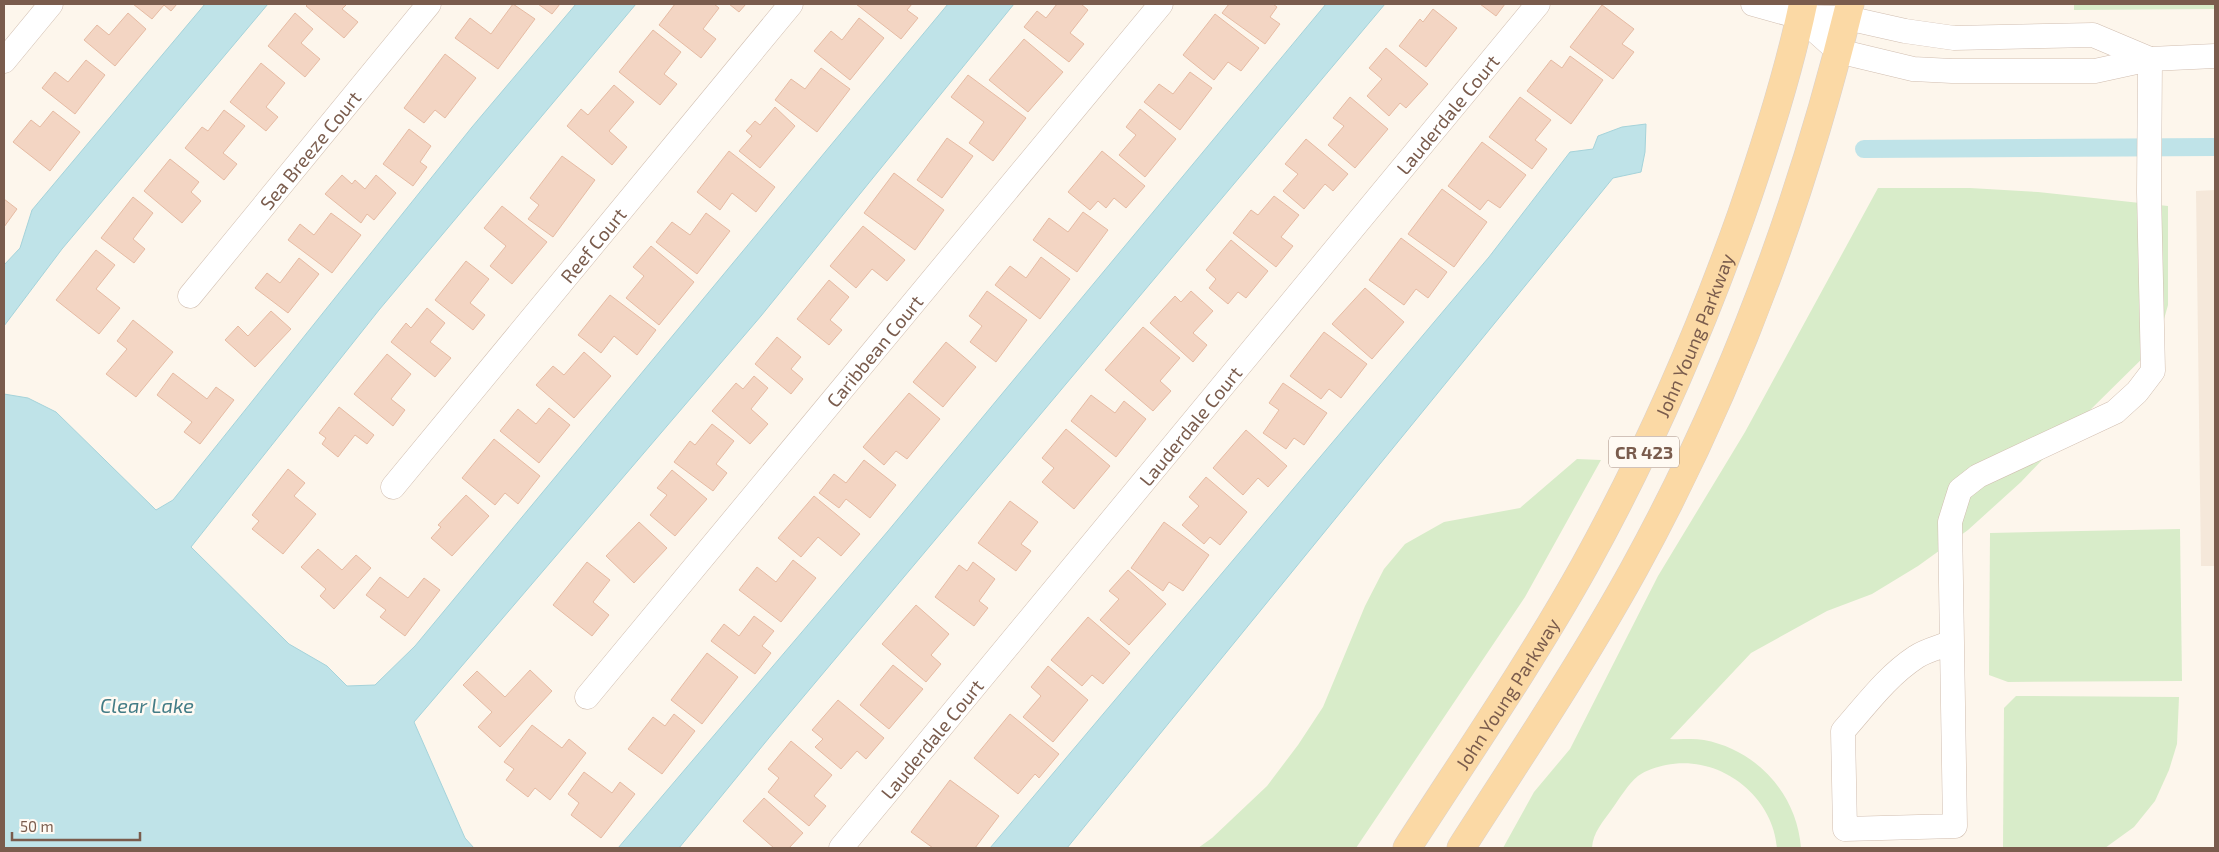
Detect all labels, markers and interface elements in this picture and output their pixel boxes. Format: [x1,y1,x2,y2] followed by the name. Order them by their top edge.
[1391,49,1503,178] street label: Lauderdale Court
[254,86,365,214] street label: Sea Breeze Court
[555,202,630,287] street label: Reef Court
[1650,250,1738,421] street label: John Young Parkway
[821,290,927,411] street label: Caribbean Court
[1134,361,1246,490] street label: Lauderdale Court
[1609,437,1679,468] road number: CR 423
[1450,613,1563,774] street label: John Young Parkway
[875,674,988,803] street label: Lauderdale Court
[100,693,194,717] water label: Clear Lake
[12,810,140,842] scale bar
[20,817,54,835] text: 50 m

